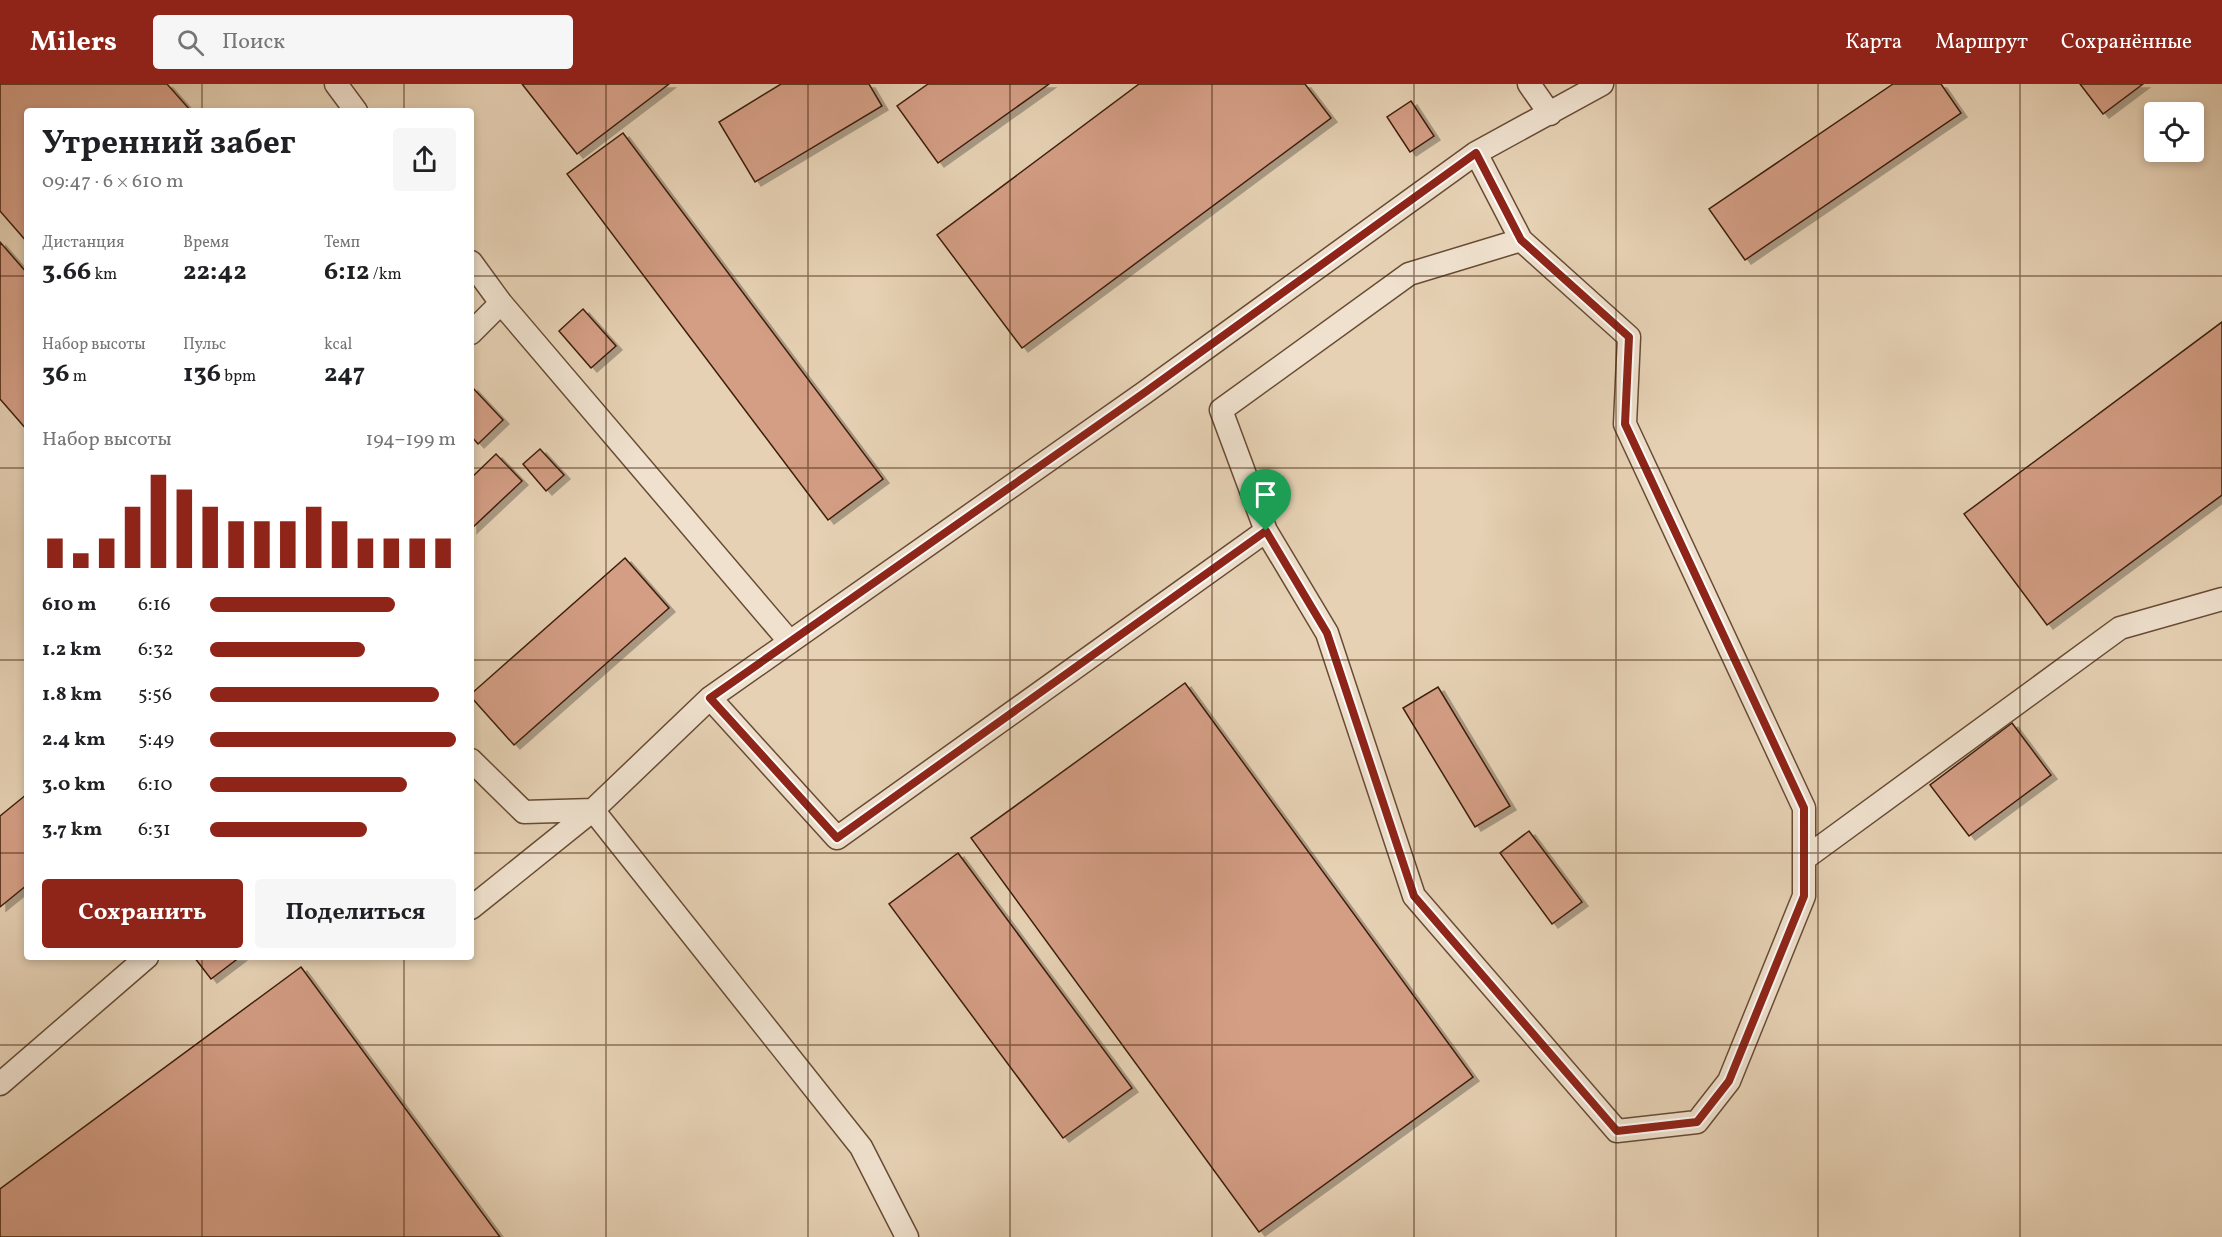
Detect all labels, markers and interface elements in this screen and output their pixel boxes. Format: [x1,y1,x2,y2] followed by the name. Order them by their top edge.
[153,15,573,69] search box
[30,23,117,62] text: Milers
[174,26,207,59] icon: search
[222,27,285,58] text: Поиск
[1845,28,1902,57] text: Карта
[1935,28,2028,57] text: Маршрут
[2061,28,2192,57] text: Сохранённые
[2144,102,2204,162] map controls
[2144,102,2204,162] button: locate
[42,122,296,168] text: Утренний забег
[393,128,456,191] button: share
[42,168,184,196] text: 09:47 · 6 × 610 m
[42,232,124,254] text: Дистанция
[183,232,229,254] text: Время
[324,232,360,254] text: Темп
[42,254,91,290] text: 3.66
[183,254,247,290] text: 22:42
[324,254,370,290] text: 6:12
[91,264,117,286] text: km
[370,264,402,286] text: /km
[42,334,146,356] text: Набор высоты
[183,334,226,356] text: Пульс
[324,334,352,356] text: kcal
[42,356,70,392] text: 36
[183,356,221,392] text: 136
[324,356,365,392] text: 247
[70,366,87,388] text: m
[221,366,256,388] text: bpm
[42,426,172,454] text: Набор высоты
[365,426,456,454] text: 194–199 m
[1240,469,1291,531] pin
[1249,478,1282,511] icon: arrive
[42,591,97,619] text: 610 m
[138,591,171,619] text: 6:16
[42,636,102,664] text: 1.2 km
[138,636,174,664] text: 6:32
[42,681,102,709] text: 1.8 km
[138,681,172,709] text: 5:56
[42,726,106,754] text: 2.4 km
[138,726,174,754] text: 5:49
[42,771,106,799] text: 3.0 km
[138,771,173,799] text: 6:10
[42,816,102,844] text: 3.7 km
[138,816,171,844] text: 6:31
[42,879,243,948] button: Сохранить
[255,879,456,948] button: Поделиться

